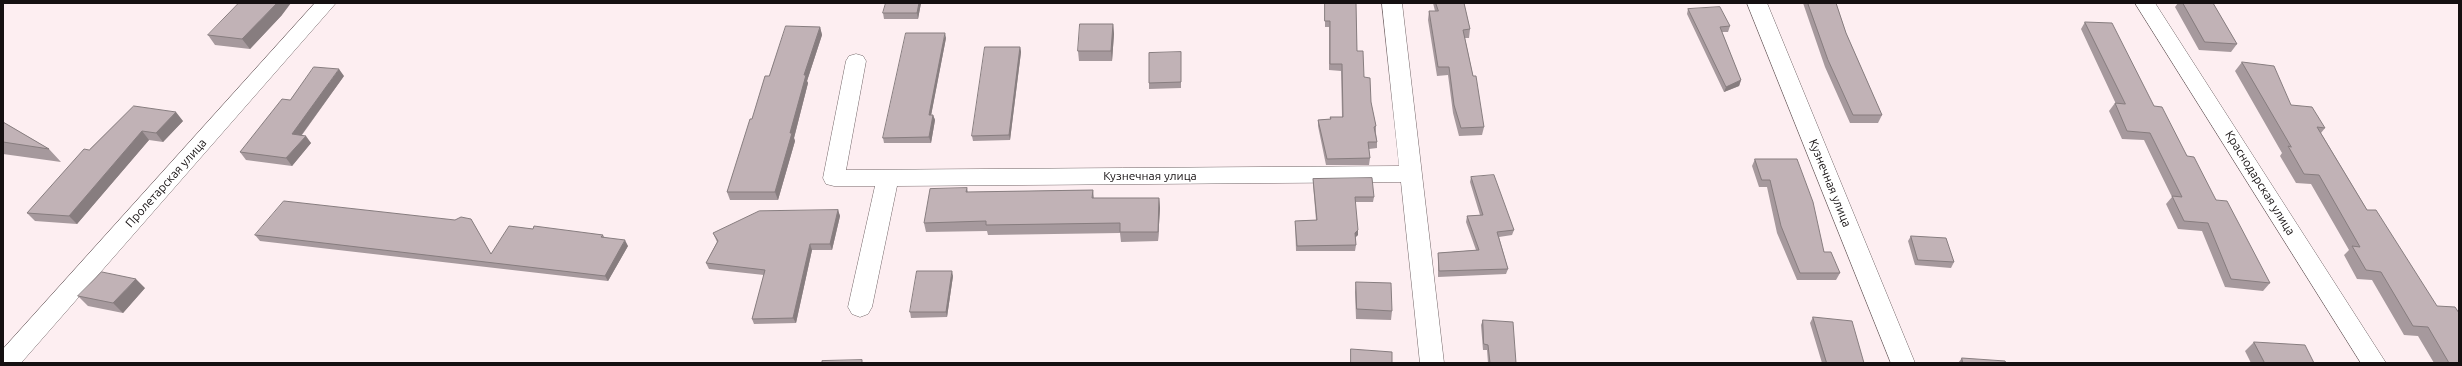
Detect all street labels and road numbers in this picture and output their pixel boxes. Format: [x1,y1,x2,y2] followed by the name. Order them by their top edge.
[2222,128,2298,238] street label: Краснодарская улица
[122,136,210,230] street label: Пролетарская улица
[1806,137,1854,229] street label: Кузнечная улица
[1103,169,1197,183] street label: Кузнечная улица

